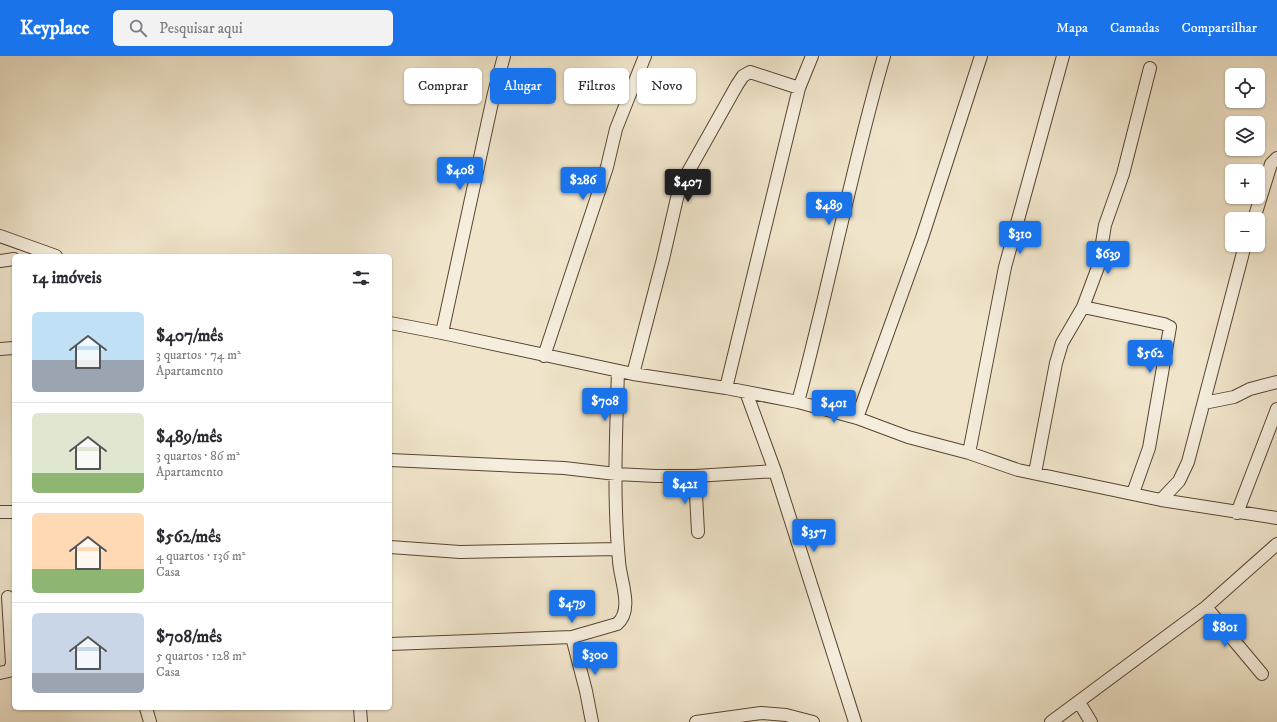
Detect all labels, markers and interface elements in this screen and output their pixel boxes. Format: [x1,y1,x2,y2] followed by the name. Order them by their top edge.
[113,10,393,46] search box
[20,17,89,40] text: Keyplace
[127,17,149,39] icon: search
[159,19,243,38] text: Pesquisar aqui
[1056,19,1088,37] text: Mapa
[1110,19,1159,37] text: Camadas
[1181,19,1257,37] text: Compartilhar
[404,68,482,104] chip: Comprar
[490,68,556,104] chip: Alugar
[564,68,629,104] chip: Filtros
[637,68,696,104] chip: Novo
[1225,68,1265,252] map controls
[1225,68,1265,108] button: locate
[1225,116,1265,156] button: layers
[436,157,484,191] pin: $408
[446,162,474,178] text: $408
[1225,164,1265,204] button: +
[559,167,607,201] pin: $286
[664,169,712,203] pin: $407
[570,172,596,188] text: $286
[674,174,702,190] text: $407
[805,192,853,226] pin: $489
[815,197,843,213] text: $489
[1225,212,1265,252] button: −
[996,221,1044,255] pin: $310
[1008,226,1032,242] text: $310
[1084,241,1132,275] pin: $639
[1095,246,1121,262] text: $639
[32,267,102,289] text: 14 imóveis
[350,267,372,289] icon: filters
[156,325,223,347] text: $407/mês
[64,328,112,376] icon: home
[1126,340,1174,374] pin: $562
[1137,345,1163,361] text: $562
[156,347,241,363] text: 3 quartos · 74 m²
[156,363,223,379] text: Apartamento
[581,388,629,422] pin: $708
[810,390,858,424] pin: $401
[591,393,619,409] text: $708
[821,395,847,411] text: $401
[156,426,222,448] text: $489/mês
[64,429,112,477] icon: home
[156,448,240,464] text: 3 quartos · 86 m²
[156,464,223,480] text: Apartamento
[661,471,709,505] pin: $421
[672,476,698,492] text: $421
[790,519,838,553] pin: $357
[801,524,827,540] text: $357
[156,526,221,548] text: $562/mês
[64,529,112,577] icon: home
[156,548,246,564] text: 4 quartos · 136 m²
[156,564,180,580] text: Casa
[548,590,596,624] pin: $479
[558,595,586,611] text: $479
[1201,614,1249,648] pin: $801
[1212,619,1238,635] text: $801
[156,626,222,648] text: $708/mês
[64,629,112,677] icon: home
[571,642,619,676] pin: $300
[582,647,608,663] text: $300
[156,648,246,664] text: 5 quartos · 128 m²
[156,664,180,680] text: Casa

